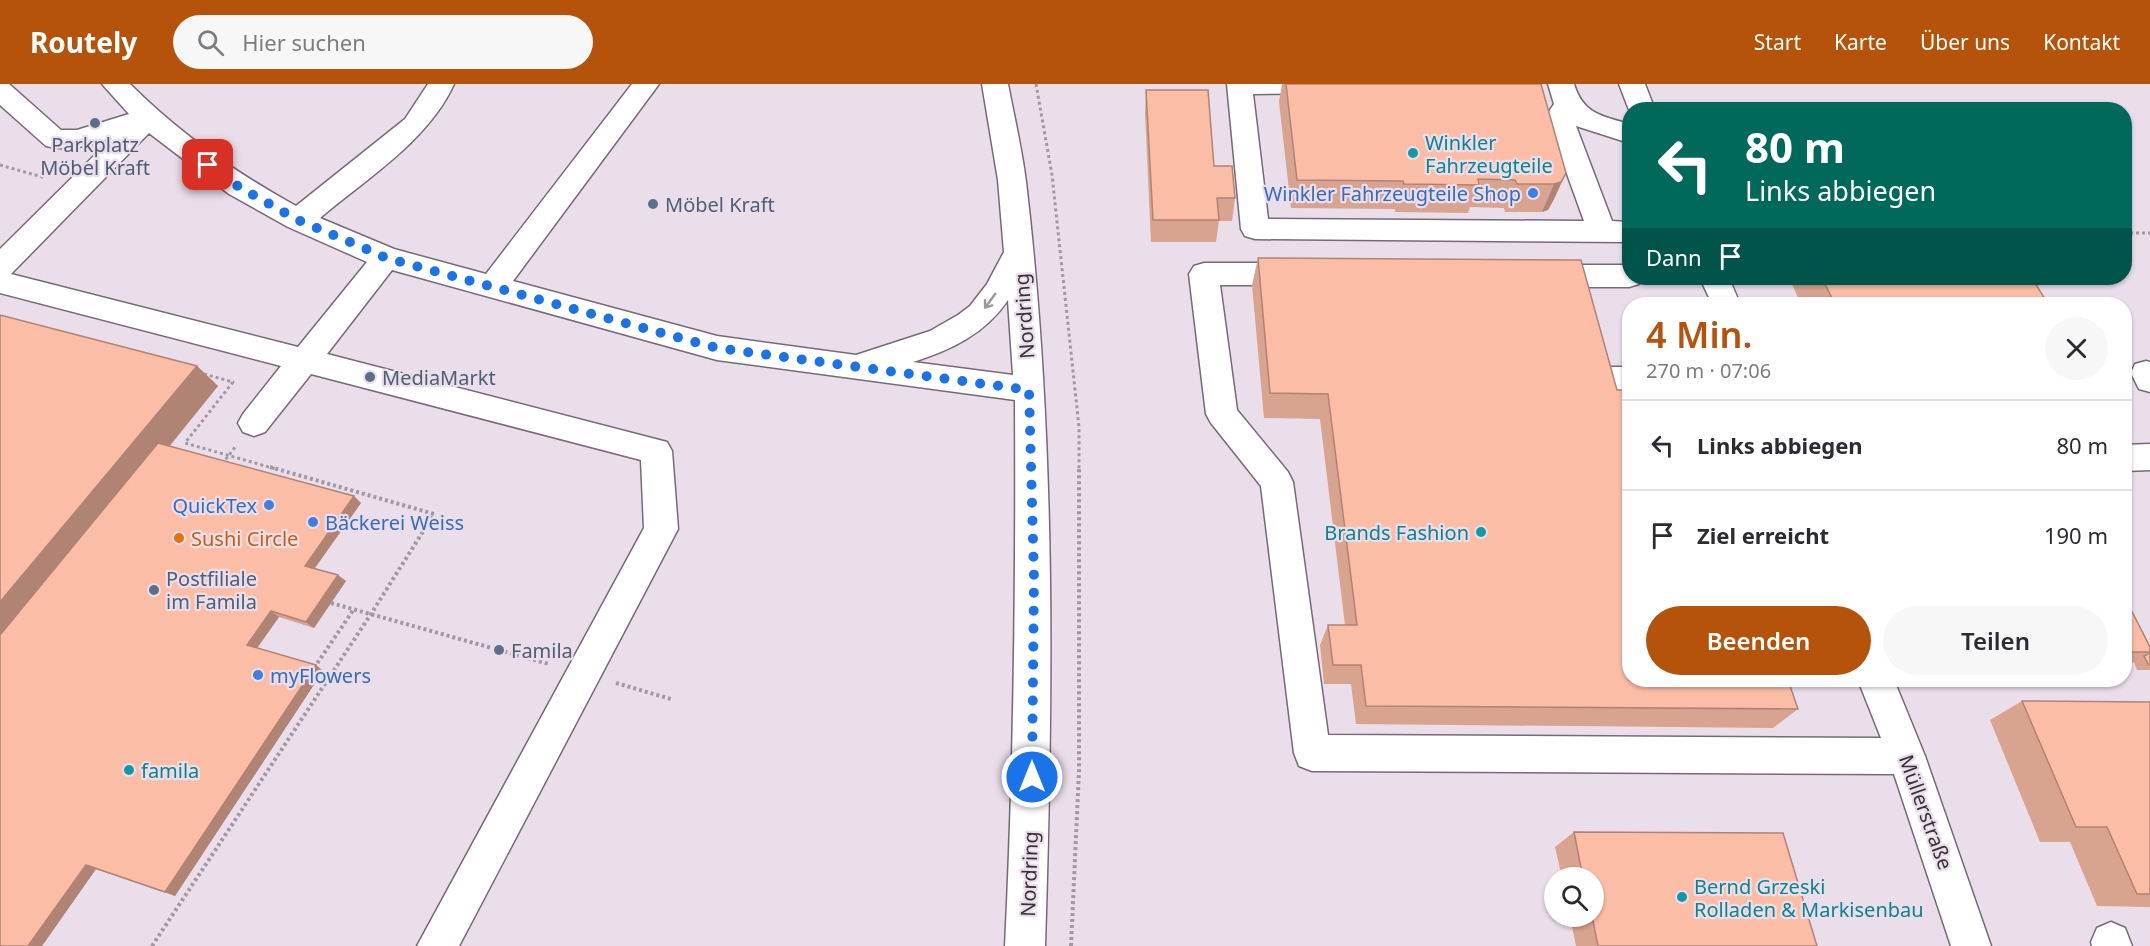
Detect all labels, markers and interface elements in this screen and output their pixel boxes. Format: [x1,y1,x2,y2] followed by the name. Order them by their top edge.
[173,15,593,69] search box
[30,23,137,61] text: Routely
[194,26,227,59] icon: search
[242,27,366,57] text: Hier suchen
[1754,28,1801,56] text: Start
[1834,28,1887,56] text: Karte
[1920,28,2010,56] text: Über uns
[2043,28,2120,56] text: Kontakt
[88,116,102,130] marker: Parkplatz Möbel Kraft
[1745,118,1845,175] text: 80 m
[1646,126,1724,204] icon: left
[1425,129,1553,179] place label: Winkler Fahrzeugteile
[40,131,150,181] place label: Parkplatz Möbel Kraft
[182,139,233,190] pin
[1406,146,1420,160] marker: Winkler Fahrzeugteile
[191,148,224,181] icon: arrive
[1745,172,1936,209] text: Links abbiegen
[1264,180,1521,207] place label: Winkler Fahrzeugteile Shop
[1526,186,1540,200] marker: Winkler Fahrzeugteile Shop
[665,191,775,218] place label: Möbel Kraft
[646,197,660,211] marker: Möbel Kraft
[1714,240,1747,273] icon: arrive
[1646,242,1702,272] text: Dann
[1008,272,1040,360] street label: Nordring
[984,292,996,308] one-way arrow
[1646,310,1753,359] text: 4 Min.
[2045,317,2108,380] button: close
[1646,357,1771,384] text: 270 m · 07:06
[382,364,496,391] place label: MediaMarkt
[363,370,377,384] marker: MediaMarkt
[1646,429,1679,462] icon: left
[1697,430,1863,460] text: Links abbiegen
[2057,430,2108,460] text: 80 m
[172,492,257,519] place label: QuickTex
[262,498,276,512] marker: QuickTex
[325,509,464,536] place label: Bäckerei Weiss
[306,515,320,529] marker: Bäckerei Weiss
[1324,519,1469,546] place label: Brands Fashion
[1646,519,1679,552] icon: arrive
[1697,520,1829,550] text: Ziel erreicht
[2044,520,2108,550] text: 190 m
[191,525,298,552] place label: Sushi Circle
[1474,525,1488,539] marker: Brands Fashion
[172,531,186,545] marker: Sushi Circle
[166,565,257,615] place label: Postfiliale im Famila
[147,583,161,597] marker: Postfiliale im Famila
[1646,606,1871,675] button: Beenden
[1883,606,2108,675] button: Teilen
[511,637,573,664] place label: Famila
[492,643,506,657] marker: Famila
[270,662,371,689] place label: myFlowers
[251,668,265,682] marker: myFlowers
[1000,745,1064,809] position arrow
[1893,751,1959,873] street label: Müllerstraße
[141,757,199,784] place label: famila
[122,763,136,777] marker: famila
[1014,831,1044,917] street label: Nordring
[1544,867,1604,927] map controls
[1544,867,1604,927] button: search
[1694,873,1924,923] place label: Bernd Grzeski Rolladen & Markisenbau
[1675,890,1689,904] marker: Bernd Grzeski Rolladen & Markisenbau

